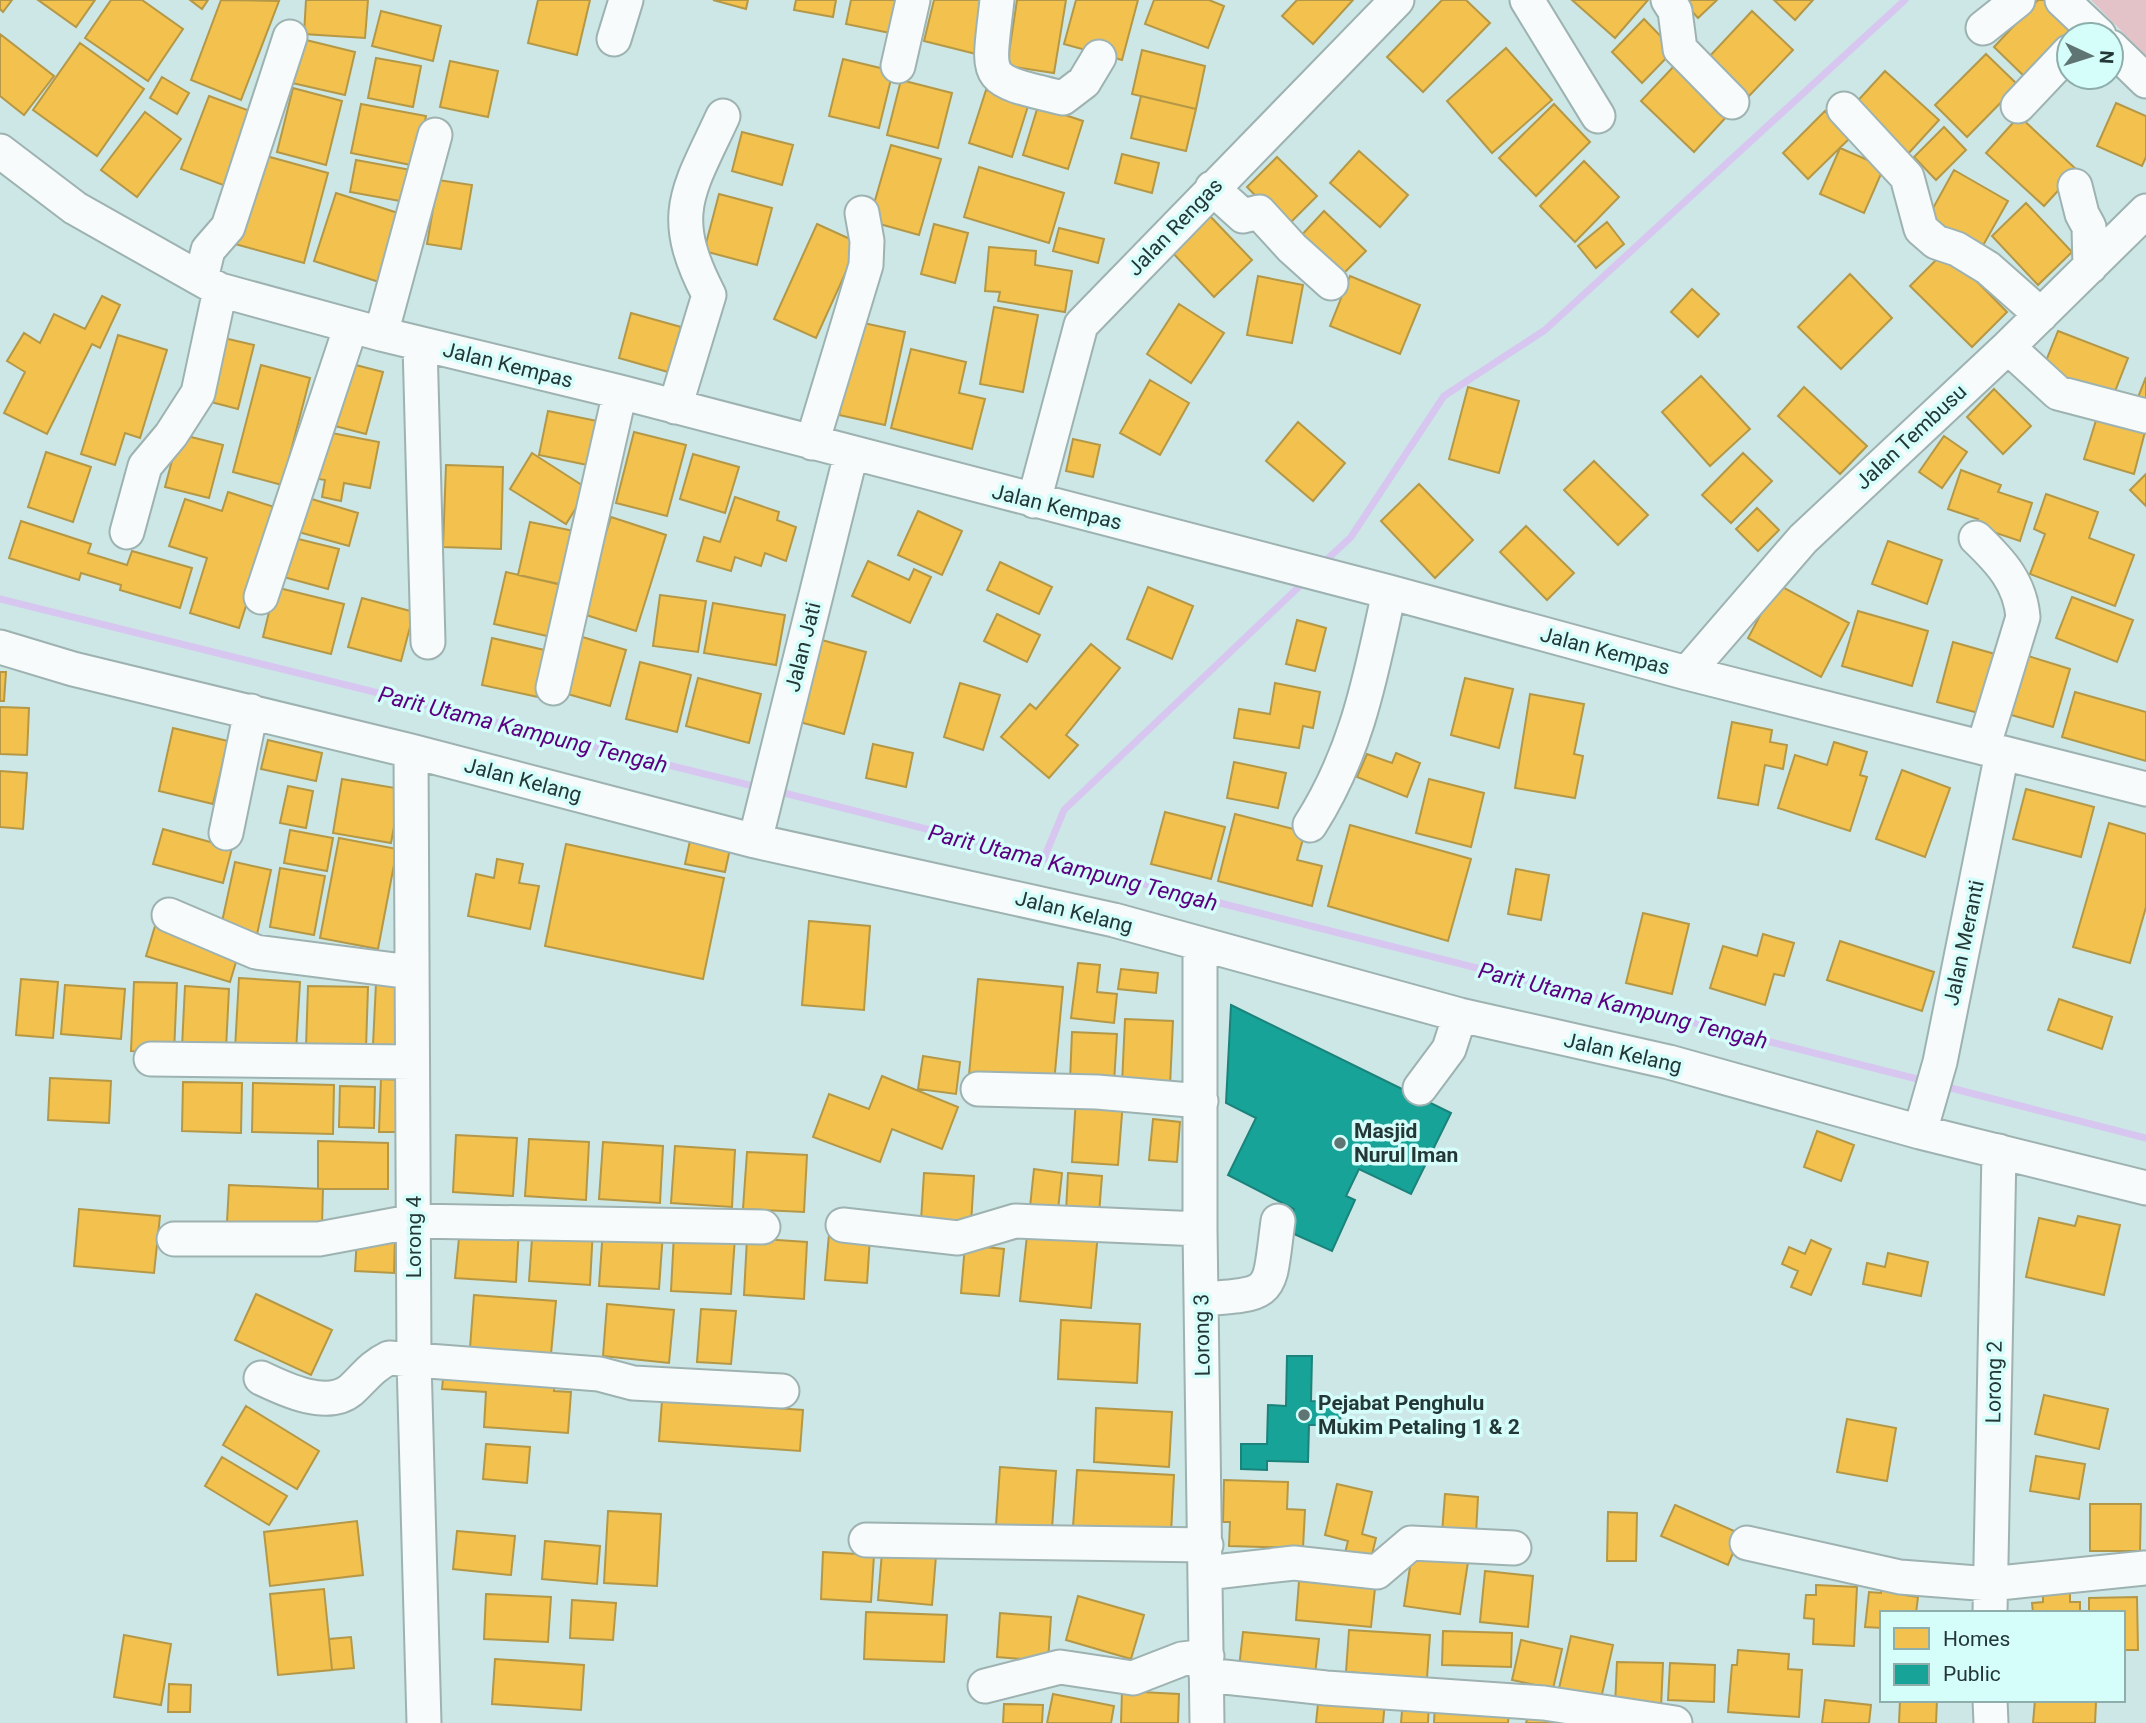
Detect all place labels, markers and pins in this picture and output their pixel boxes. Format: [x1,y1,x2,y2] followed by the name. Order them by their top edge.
[1354,1119,1458,1167] place label: Masjid Nurul Iman
[1332,1135,1348,1151] marker: Masjid Nurul Iman
[1318,1391,1520,1439] place label: Pejabat Penghulu Mukim Petaling 1 & 2
[1296,1407,1312,1423] marker: Pejabat Penghulu Mukim Petaling 1 & 2

